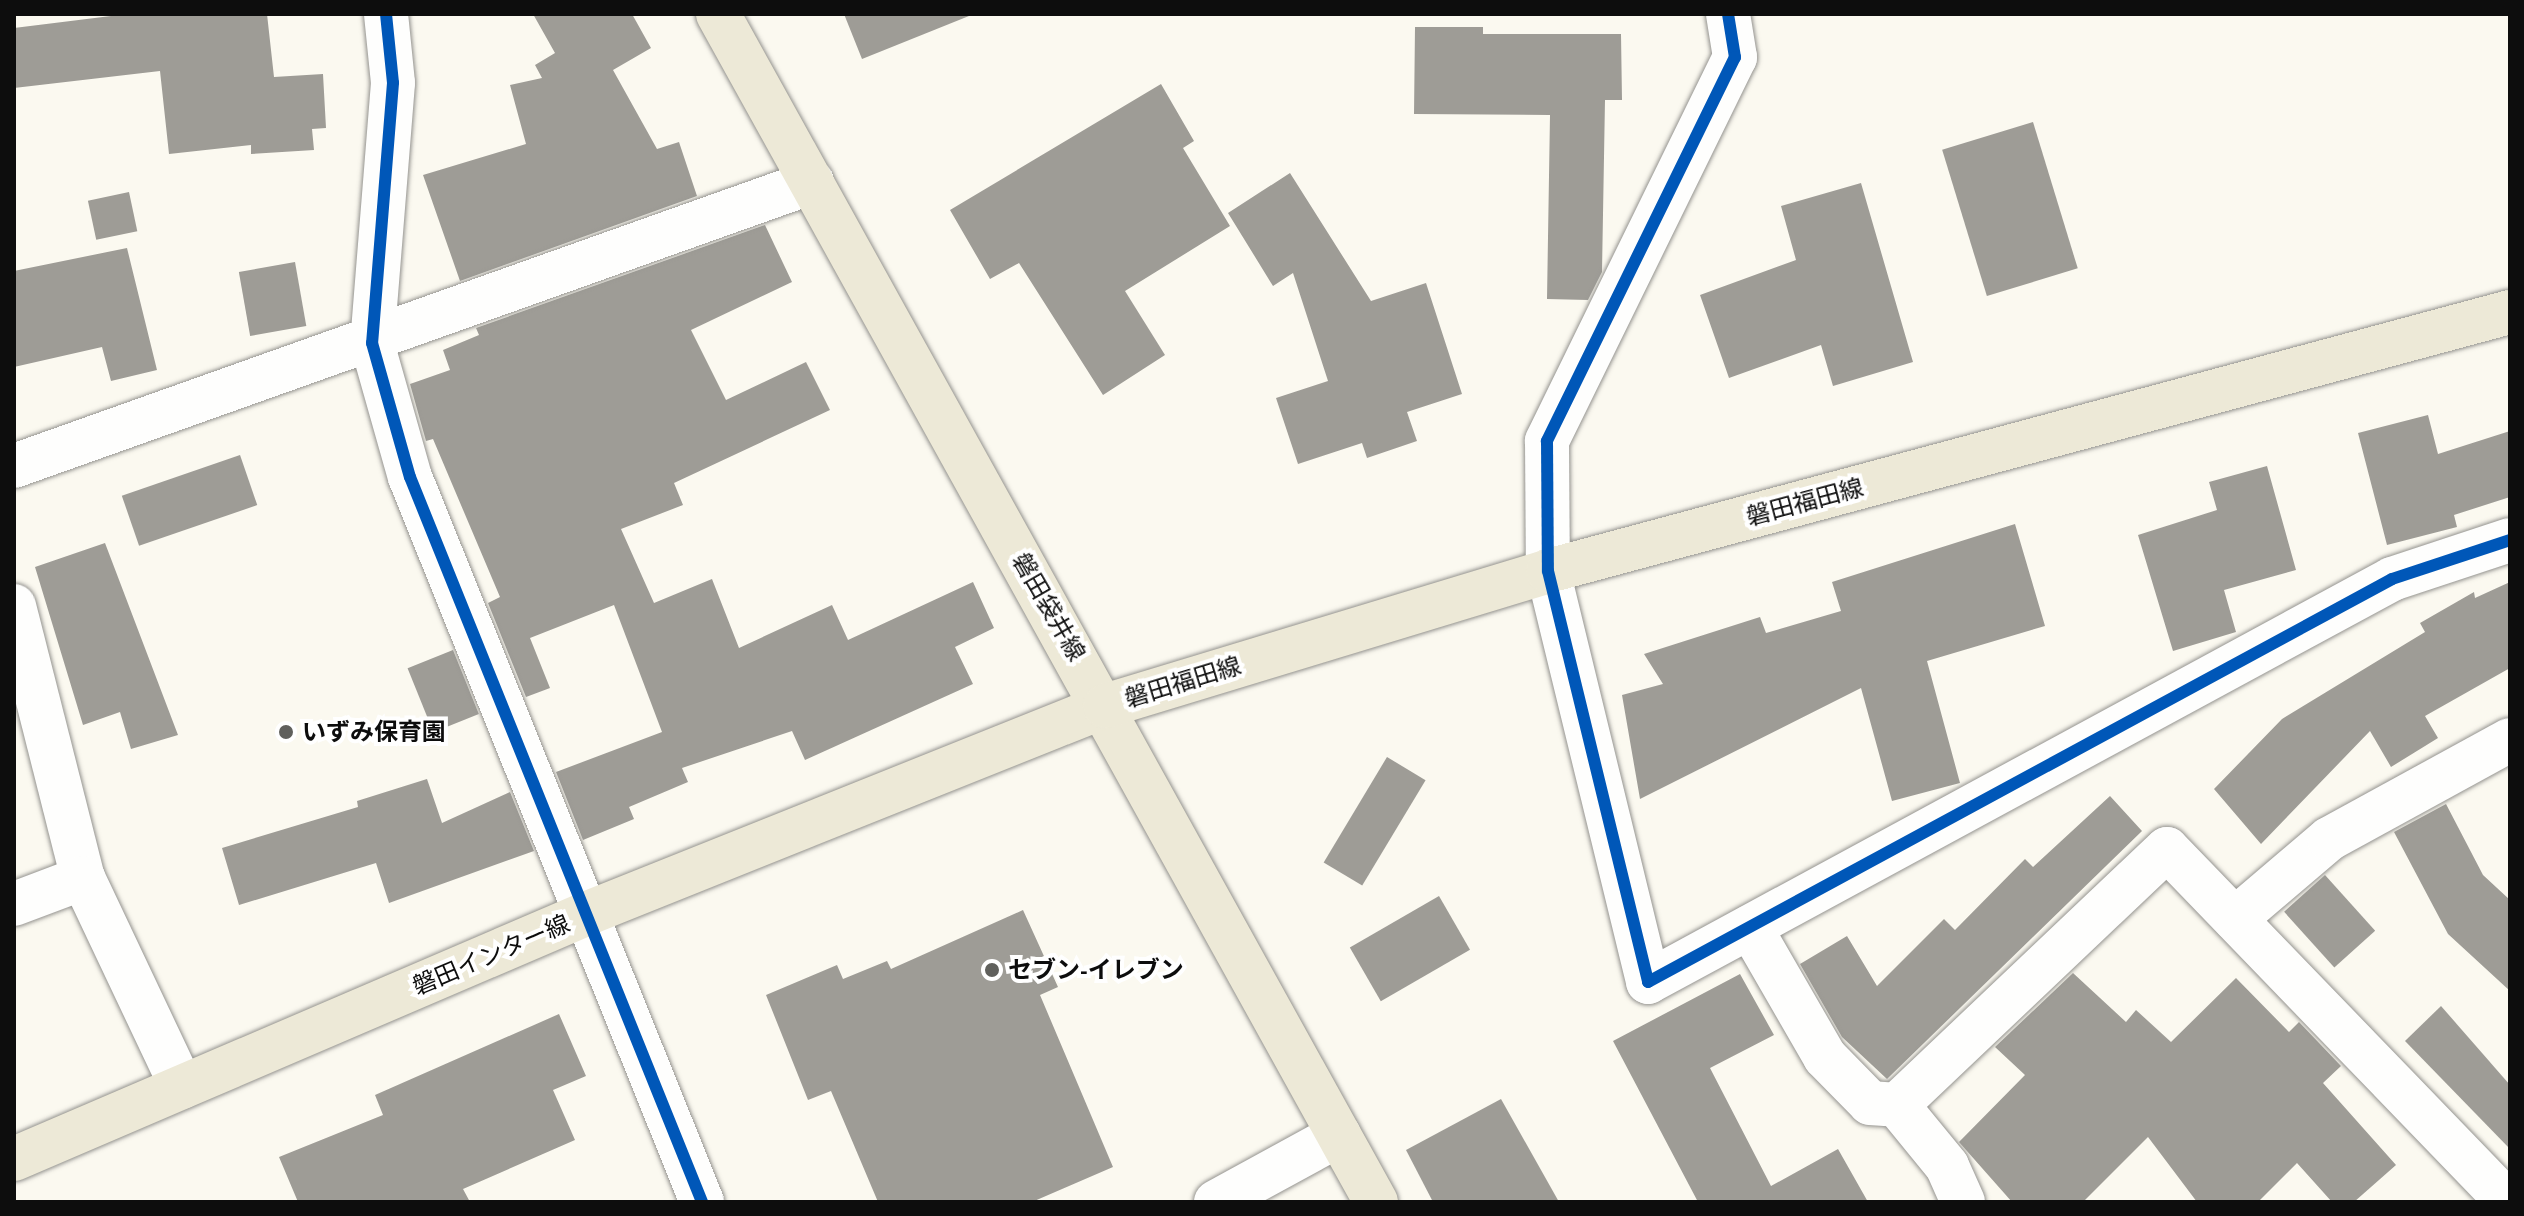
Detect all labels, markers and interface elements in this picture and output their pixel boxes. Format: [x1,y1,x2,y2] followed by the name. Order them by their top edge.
[1743,473,1867,531] street label: 磐田福田線
[1007,548,1091,666] street label: 磐田袋井線
[1121,651,1245,713] street label: 磐田福田線
[302,718,446,746] place label: いずみ保育園
[277,723,295,741] marker: いずみ保育園
[408,909,574,1001] street label: 磐田インター線
[1008,956,1184,984] place label: セブン-イレブン
[983,961,1001,979] marker: セブン-イレブン

